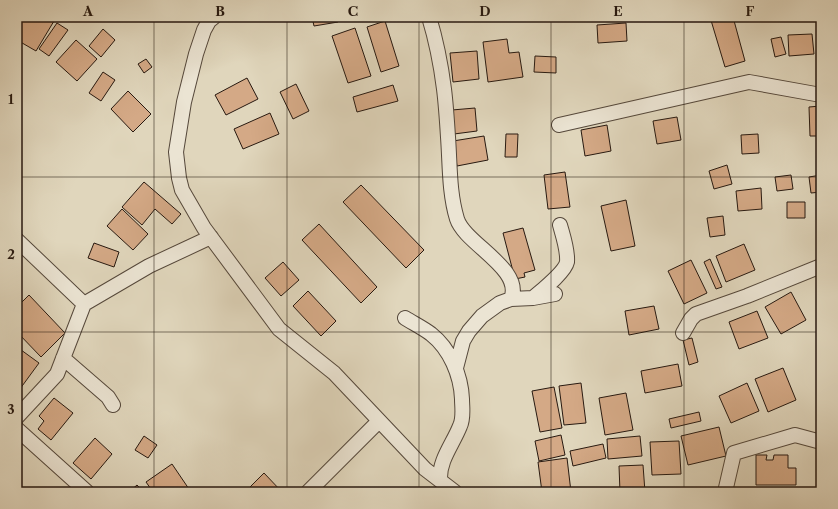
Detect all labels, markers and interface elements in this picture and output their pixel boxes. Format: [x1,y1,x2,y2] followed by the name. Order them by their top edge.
[82,3,94,19] text: A
[215,3,225,19] text: B
[348,3,358,19] text: C
[479,3,491,19] text: D
[613,3,623,19] text: E
[746,3,755,19] text: F
[8,91,14,107] text: 1
[7,246,15,262] text: 2
[7,401,15,417] text: 3

